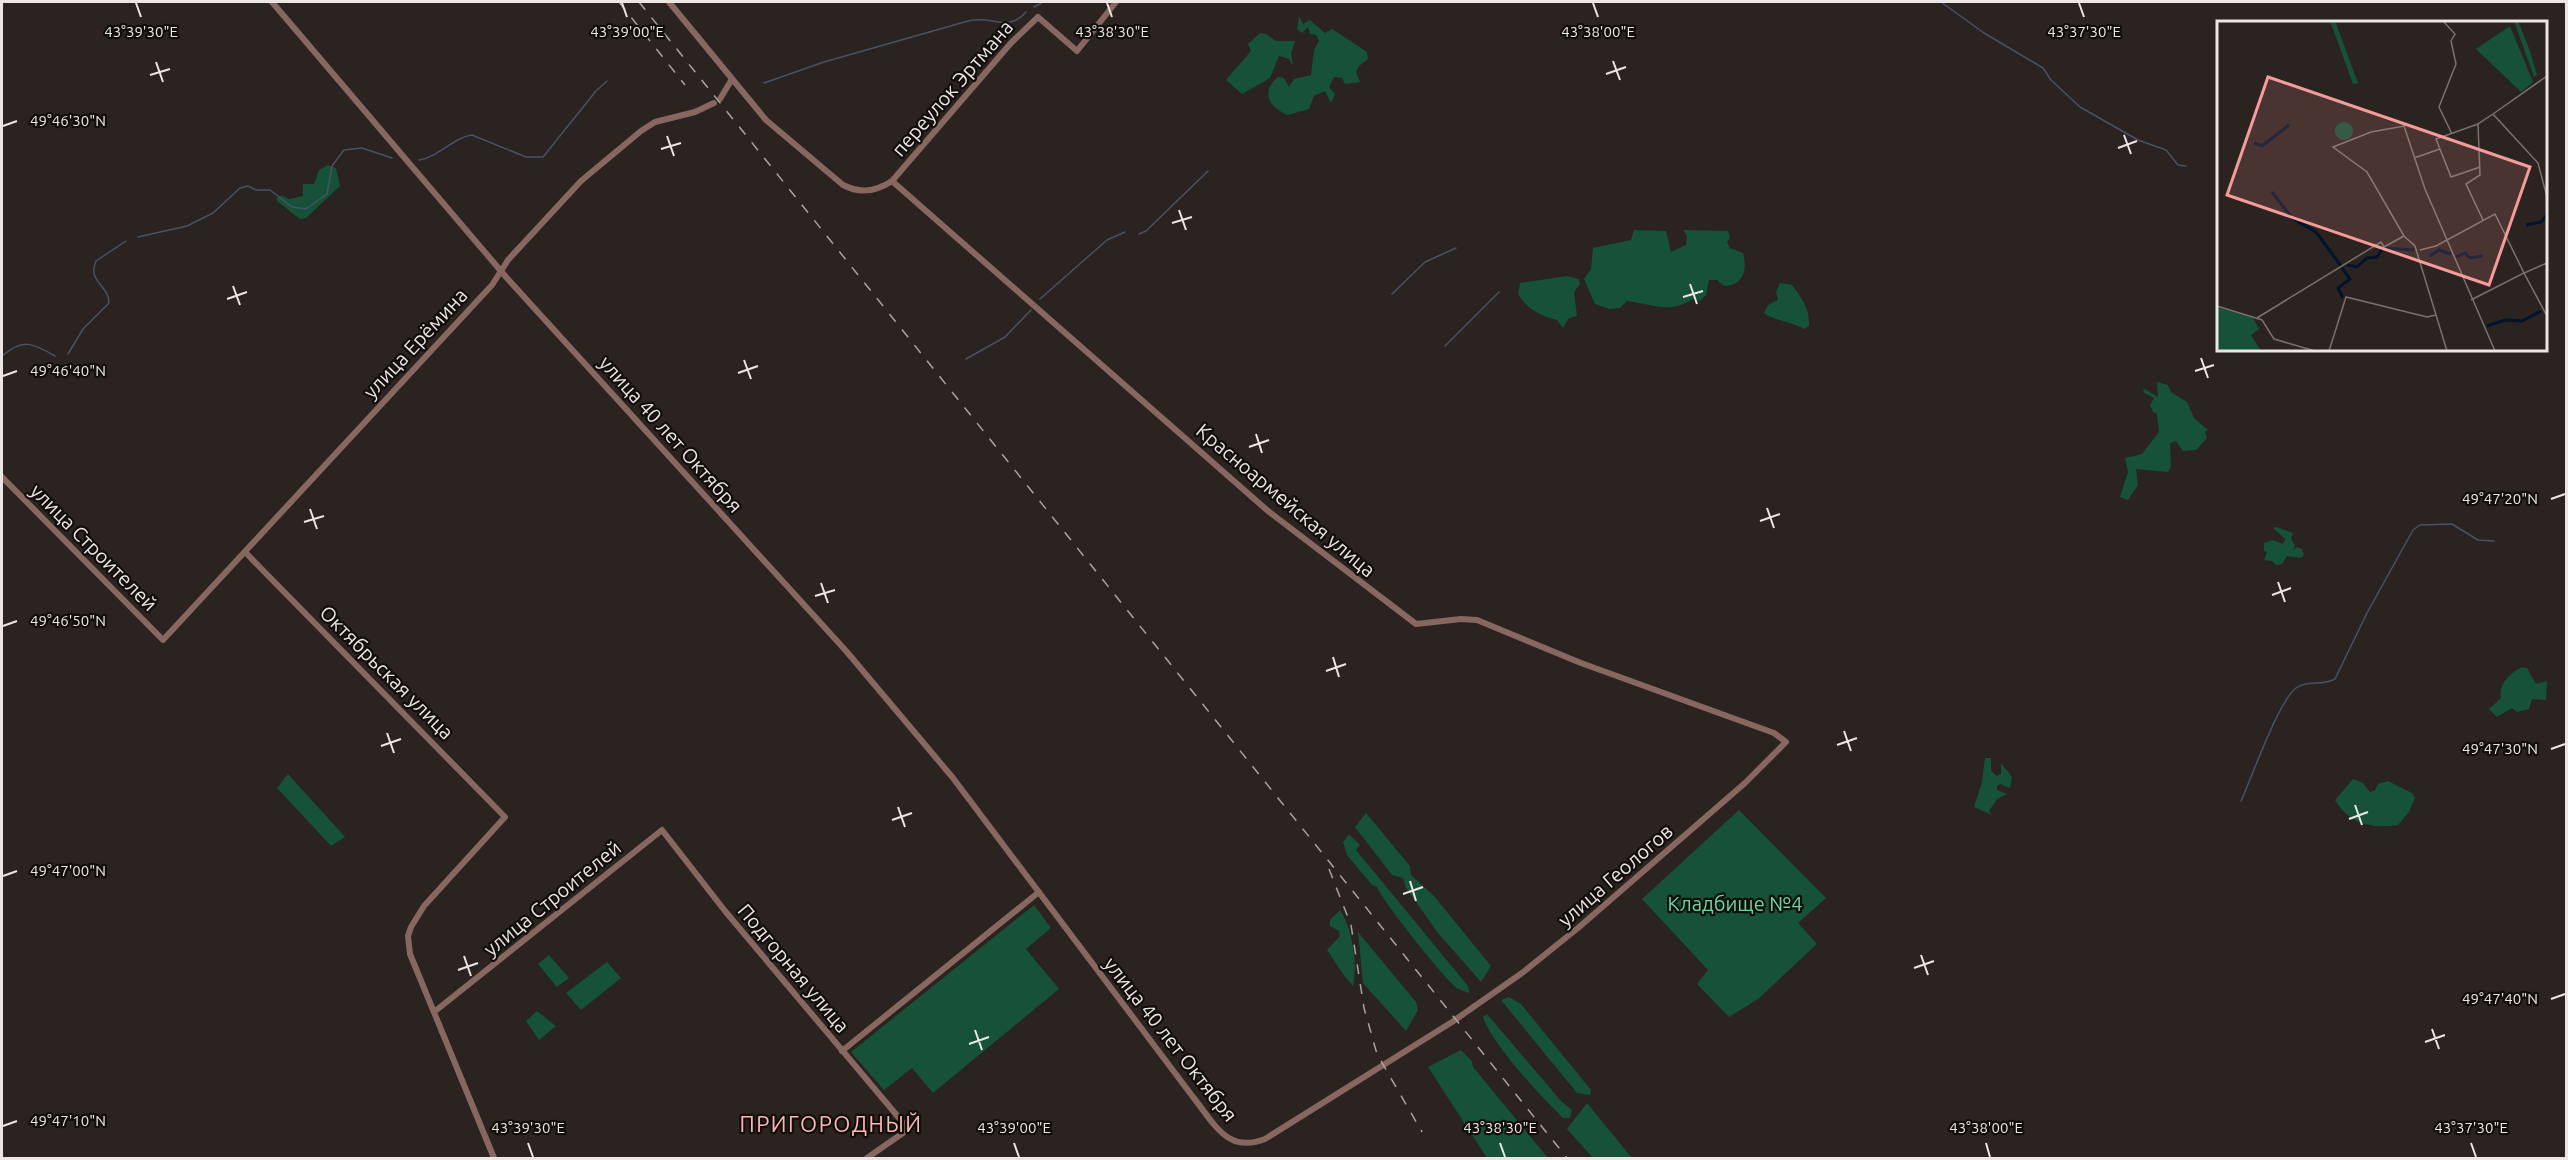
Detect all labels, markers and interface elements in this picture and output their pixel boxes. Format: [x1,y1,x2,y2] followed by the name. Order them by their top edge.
[887,15,1017,161] street label: переулок Эртмана
[2217,21,2547,351] inset map
[104,23,178,40] text: 43°39'30"E
[590,23,664,40] text: 43°39'00"E
[1075,23,1149,40] text: 43°38'30"E
[1561,23,1635,40] text: 43°38'00"E
[2047,23,2121,40] text: 43°37'30"E
[30,112,106,129] text: 49°46'30"N
[358,283,472,403] street label: улица Ерёмина
[595,351,747,517] street label: улица 40 лет Октября
[30,362,106,379] text: 49°46'40"N
[1192,418,1380,582] street label: Красноармейская улица
[26,479,162,615] street label: улица Строителей
[2462,490,2538,507] text: 49°47'20"N
[316,601,458,743] street label: Октябрьская улица
[30,612,106,629] text: 49°46'50"N
[2462,740,2538,757] text: 49°47'30"N
[1553,819,1677,931] street label: улица Геологов
[479,836,625,960] street label: улица Строителей
[30,862,106,879] text: 49°47'00"N
[1667,892,1803,915] park label: Кладбище №4
[734,899,854,1037] street label: Подгорная улица
[1100,952,1242,1126] street label: улица 40 лет Октября
[2462,990,2538,1007] text: 49°47'40"N
[740,1111,922,1136] district label: ПРИГОРОДНЫЙ
[30,1112,106,1129] text: 49°47'10"N
[491,1119,565,1136] text: 43°39'30"E
[977,1119,1051,1136] text: 43°39'00"E
[1463,1119,1537,1136] text: 43°38'30"E
[1949,1119,2023,1136] text: 43°38'00"E
[2434,1119,2508,1136] text: 43°37'30"E

